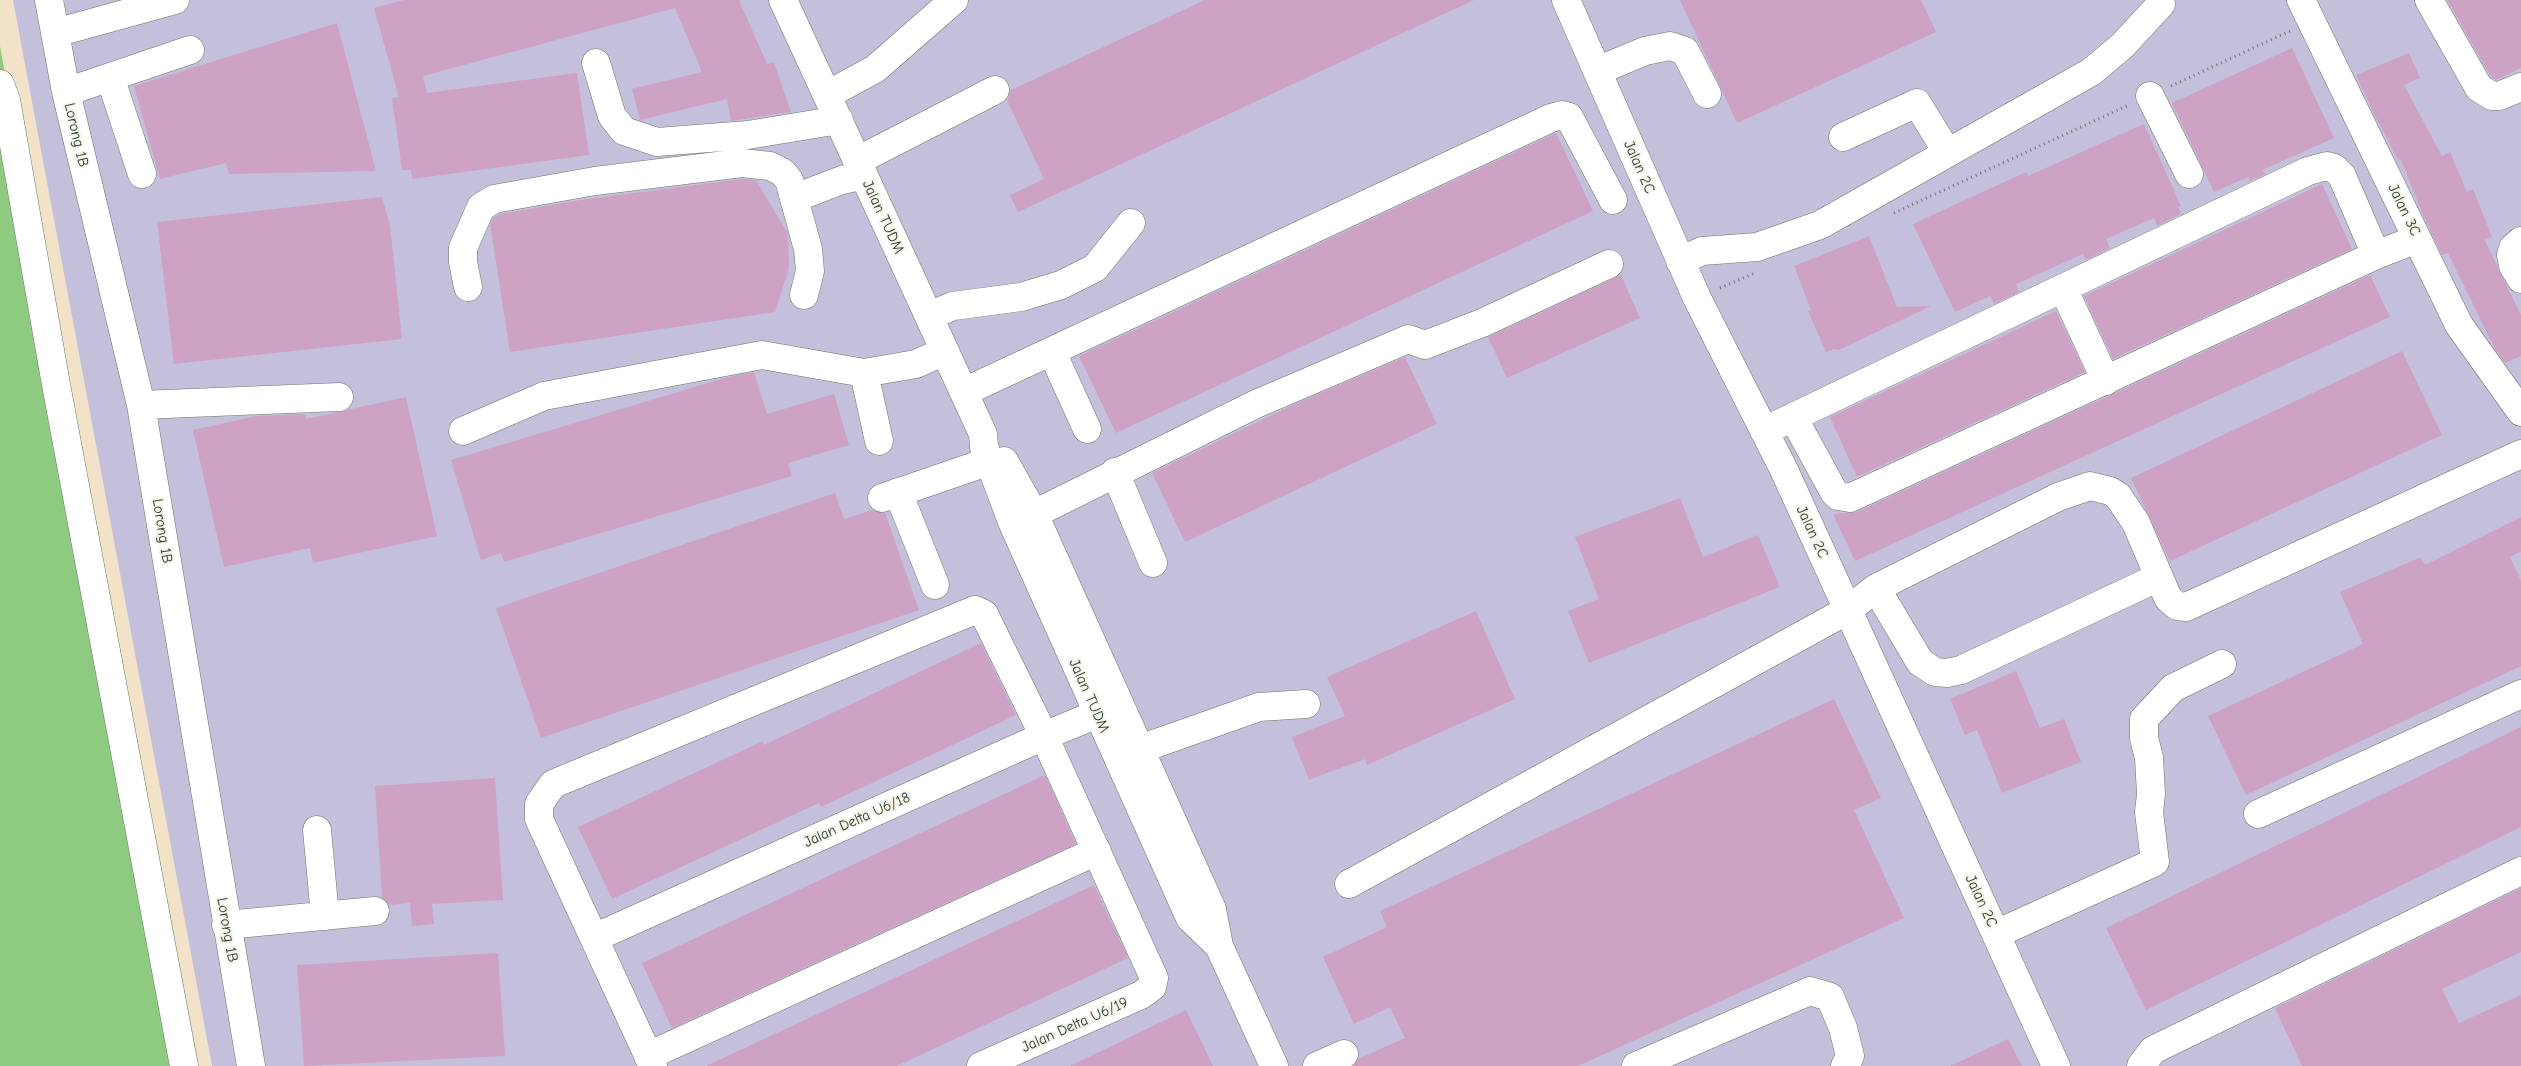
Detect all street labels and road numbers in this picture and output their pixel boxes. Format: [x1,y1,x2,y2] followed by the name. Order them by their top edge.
[60,101,92,169] street label: Lorong 1B
[1619,138,1659,196] street label: Jalan 2C
[858,177,908,257] street label: Jalan TUDM
[2384,181,2424,239] street label: Jalan 3C
[148,497,176,565] street label: Lorong 1B
[1792,503,1832,561] street label: Jalan 2C
[1065,656,1113,736] street label: Jalan TUDM
[801,788,913,852] street label: Jalan Delta U6/18
[1961,872,2001,930] street label: Jalan 2C
[212,896,242,964] street label: Lorong 1B
[1019,993,1131,1057] street label: Jalan Delta U6/19

